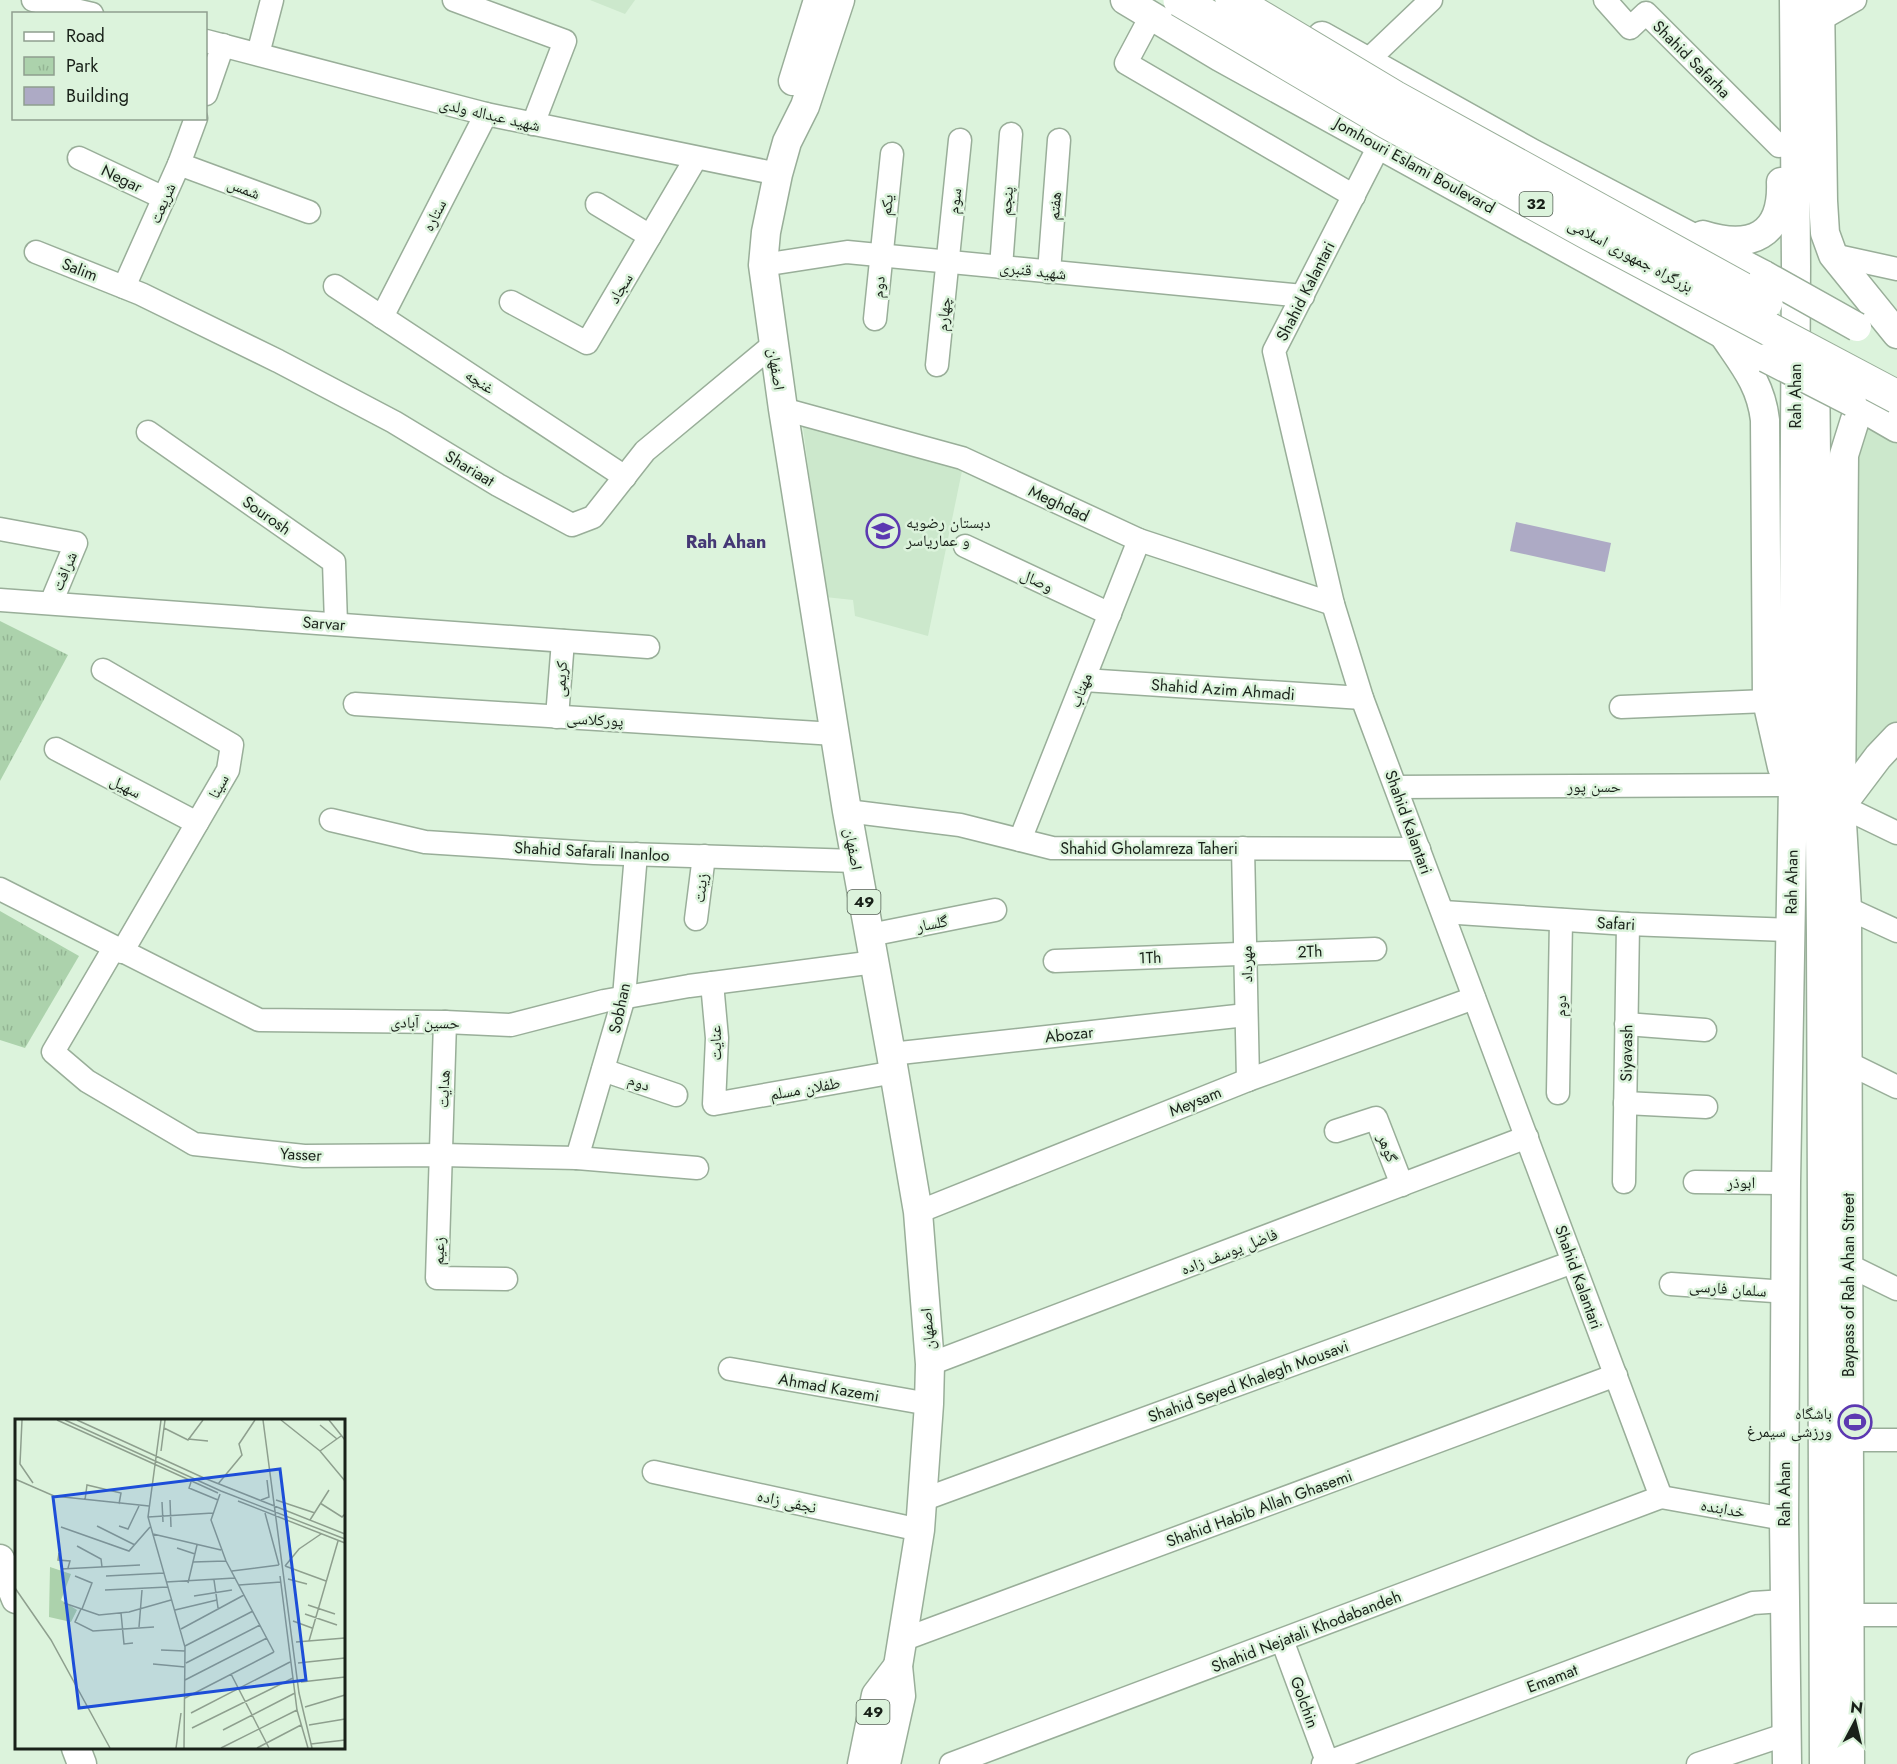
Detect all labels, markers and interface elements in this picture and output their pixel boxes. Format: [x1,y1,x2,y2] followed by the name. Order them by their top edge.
[12,12,207,120] legend
[1648,15,1736,103] street label: Shahid Safarha
[66,23,105,49] text: Road
[66,53,98,79] text: Park
[66,83,129,109] text: Building
[437,92,543,137] street label: شهید عبداله ولدی
[1329,111,1499,219] street label: Jomhouri Eslami Boulevard
[97,159,147,198] street label: Negar
[224,172,264,205] street label: شمس
[143,179,182,227] street label: شریعت
[994,185,1019,217] street label: پنجم
[942,187,967,215] street label: سوم
[1042,191,1067,221] street label: هفتم
[1520,192,1552,216] road number: 32
[874,193,899,217] street label: یکم
[417,195,452,235] street label: ستاره
[1564,213,1697,298] street label: بزرگراه جمهوری اسلامی
[1270,237,1340,345] street label: Shahid Kalantari
[59,252,101,287] street label: Salim
[998,256,1068,285] street label: شهید قنبری
[602,269,638,308] street label: سجاد
[866,275,891,299] street label: دوم
[930,296,957,332] street label: چهارم
[762,347,791,392] street label: اصفهان
[461,363,499,399] street label: غنچه
[1784,364,1807,428] street label: Rah Ahan
[441,445,499,492] street label: Shariaat
[1025,479,1093,528] street label: Meghdad
[238,490,296,541] street label: Sourosh
[905,511,991,552] place label: دبستان رضویه و عماریاسر
[865,513,901,549] school or university icon: دبستان رضویه و عماریاسر
[686,529,766,555] district label: Rah Ahan
[46,548,83,594] street label: شرافت
[1017,563,1057,598] street label: وصال
[302,611,347,636] street label: Sarvar
[548,660,573,698] street label: کریمی
[1063,669,1098,711] street label: مهتاب
[1150,673,1296,706] street label: Shahid Azim Ahmadi
[566,707,624,732] street label: پورکلاسی
[1379,767,1438,877] street label: Shahid Kalantari
[106,769,145,804] street label: سهیل
[202,770,235,803] street label: سینا
[1566,775,1621,798] street label: حسن پور
[839,826,868,872] street label: اصفهان
[514,836,670,867] street label: Shahid Safarali Inanloo
[1060,837,1238,860] street label: Shahid Gholamreza Taheri
[1779,849,1804,915] street label: Rah Ahan
[687,872,714,904] street label: زینت
[848,890,880,914] road number: 49
[914,909,950,938] street label: گلسار
[1596,911,1636,936] street label: Safari
[1297,940,1323,963] street label: 2Th
[1235,945,1258,983] street label: مهرداد
[1138,946,1162,969] street label: 1Th
[603,981,636,1035] street label: Sobhan
[1549,995,1572,1017] street label: دوم
[390,1010,460,1035] street label: حسین آبادی
[1044,1020,1095,1048] street label: Abozar
[1615,1024,1638,1082] street label: Siyavash
[704,1025,727,1061] street label: عنایت
[625,1068,653,1097] street label: دوم
[431,1070,456,1108] street label: هدایت
[768,1071,842,1106] street label: طفلان مسلم
[1166,1081,1225,1122] street label: Meysam
[1371,1130,1404,1166] street label: گوهر
[280,1142,323,1167] street label: Yasser
[1726,1171,1755,1194] street label: ابوذر
[1837,1193,1860,1377] street label: Baypass of Rah Ahan Street
[1177,1222,1281,1281] street label: فاضل یوسف زاده
[1549,1222,1608,1332] street label: Shahid Kalantari
[427,1236,450,1266] street label: زعیم
[1688,1274,1768,1303] street label: سلمان فارسی
[914,1307,941,1351] street label: اصفهان
[1145,1334,1352,1428] street label: Shahid Seyed Khalegh Mousavi
[777,1367,881,1408] street label: Ahmad Kazemi
[1747,1402,1832,1443] place label: باشگاه ورزشی سیمرغ
[1837,1404,1873,1440] sports icon: باشگاه ورزشی سیمرغ
[15,1419,345,1749] inset map
[1773,1462,1796,1526] street label: Rah Ahan
[1163,1464,1355,1553] street label: Shahid Habib Allah Ghasemi
[755,1484,819,1519] street label: نجفی زاده
[1699,1493,1747,1524] street label: خدابنده
[1208,1585,1405,1678] street label: Shahid Nejatali Khodabandeh
[1523,1658,1581,1699] street label: Emamat
[1285,1673,1324,1731] street label: Golchin
[1825,1692,1885,1752] north arrow
[1849,1695,1864,1720] text: N
[856,1700,890,1724] road number: 49

